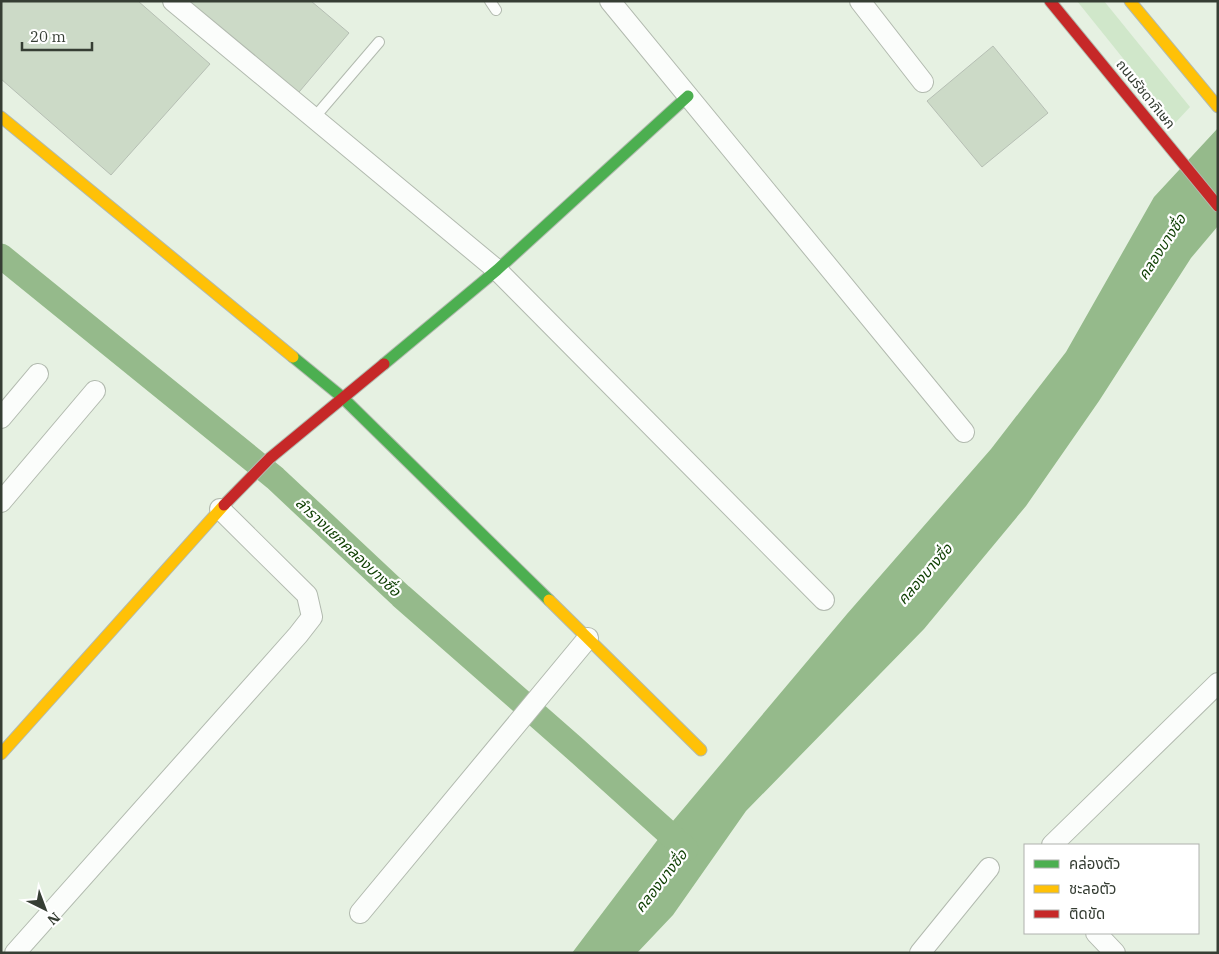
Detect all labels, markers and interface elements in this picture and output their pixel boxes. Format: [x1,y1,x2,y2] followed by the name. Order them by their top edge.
[22,20,92,52] scale bar
[30,27,66,46] text: 20 m
[1113,56,1179,132] street label: ถนนรัชดาภิเษก
[1132,209,1191,283] water label: คลองบางซื่อ
[292,492,407,601] water label: ลำรางแยกคลองบางซื่อ
[892,538,957,608] water label: คลองบางซื่อ
[629,844,692,916] water label: คลองบางซื่อ
[1024,844,1199,934] legend
[1069,854,1120,873] text: คล่องตัว
[1069,879,1116,898] text: ชะลอตัว
[20,884,70,934] north arrow
[1069,904,1105,923] text: ติดขัด
[44,908,64,929] text: N

